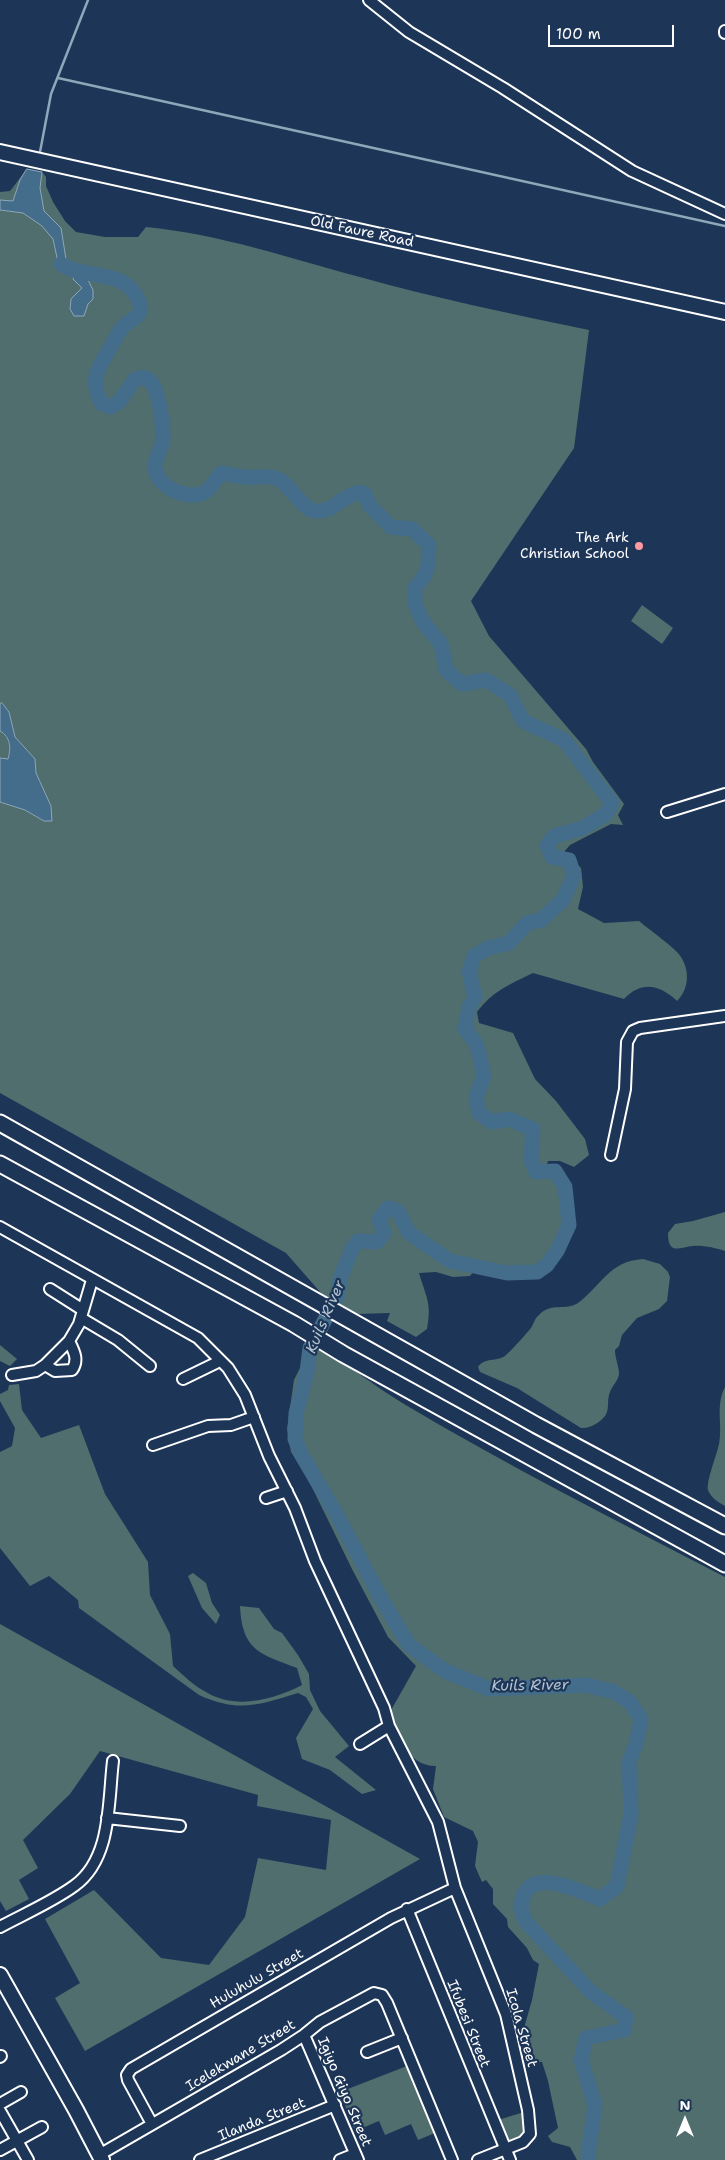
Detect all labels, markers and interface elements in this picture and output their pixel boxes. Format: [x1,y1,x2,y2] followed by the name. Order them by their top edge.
[550,15,676,47] scale bar
[556,24,601,44] text: 100 m
[309,213,415,251] street label: Old Faure Road
[520,530,629,562] place label: The Ark Christian School
[633,540,645,552] marker: The Ark Christian School
[303,1278,349,1356] water label: Kuils River
[491,1676,569,1696] water label: Kuils River
[207,1945,307,2013] street label: Huluhulu Street
[443,1978,493,2070] street label: Ifubesi Street
[502,1987,540,2069] street label: Icola Street
[183,2017,299,2095] street label: Icelekwane Street
[313,2035,375,2149] street label: Igiyo Giyo Street
[216,2095,308,2145] street label: Ilanda Street
[660,2095,710,2145] north arrow
[679,2096,691,2114] text: N

